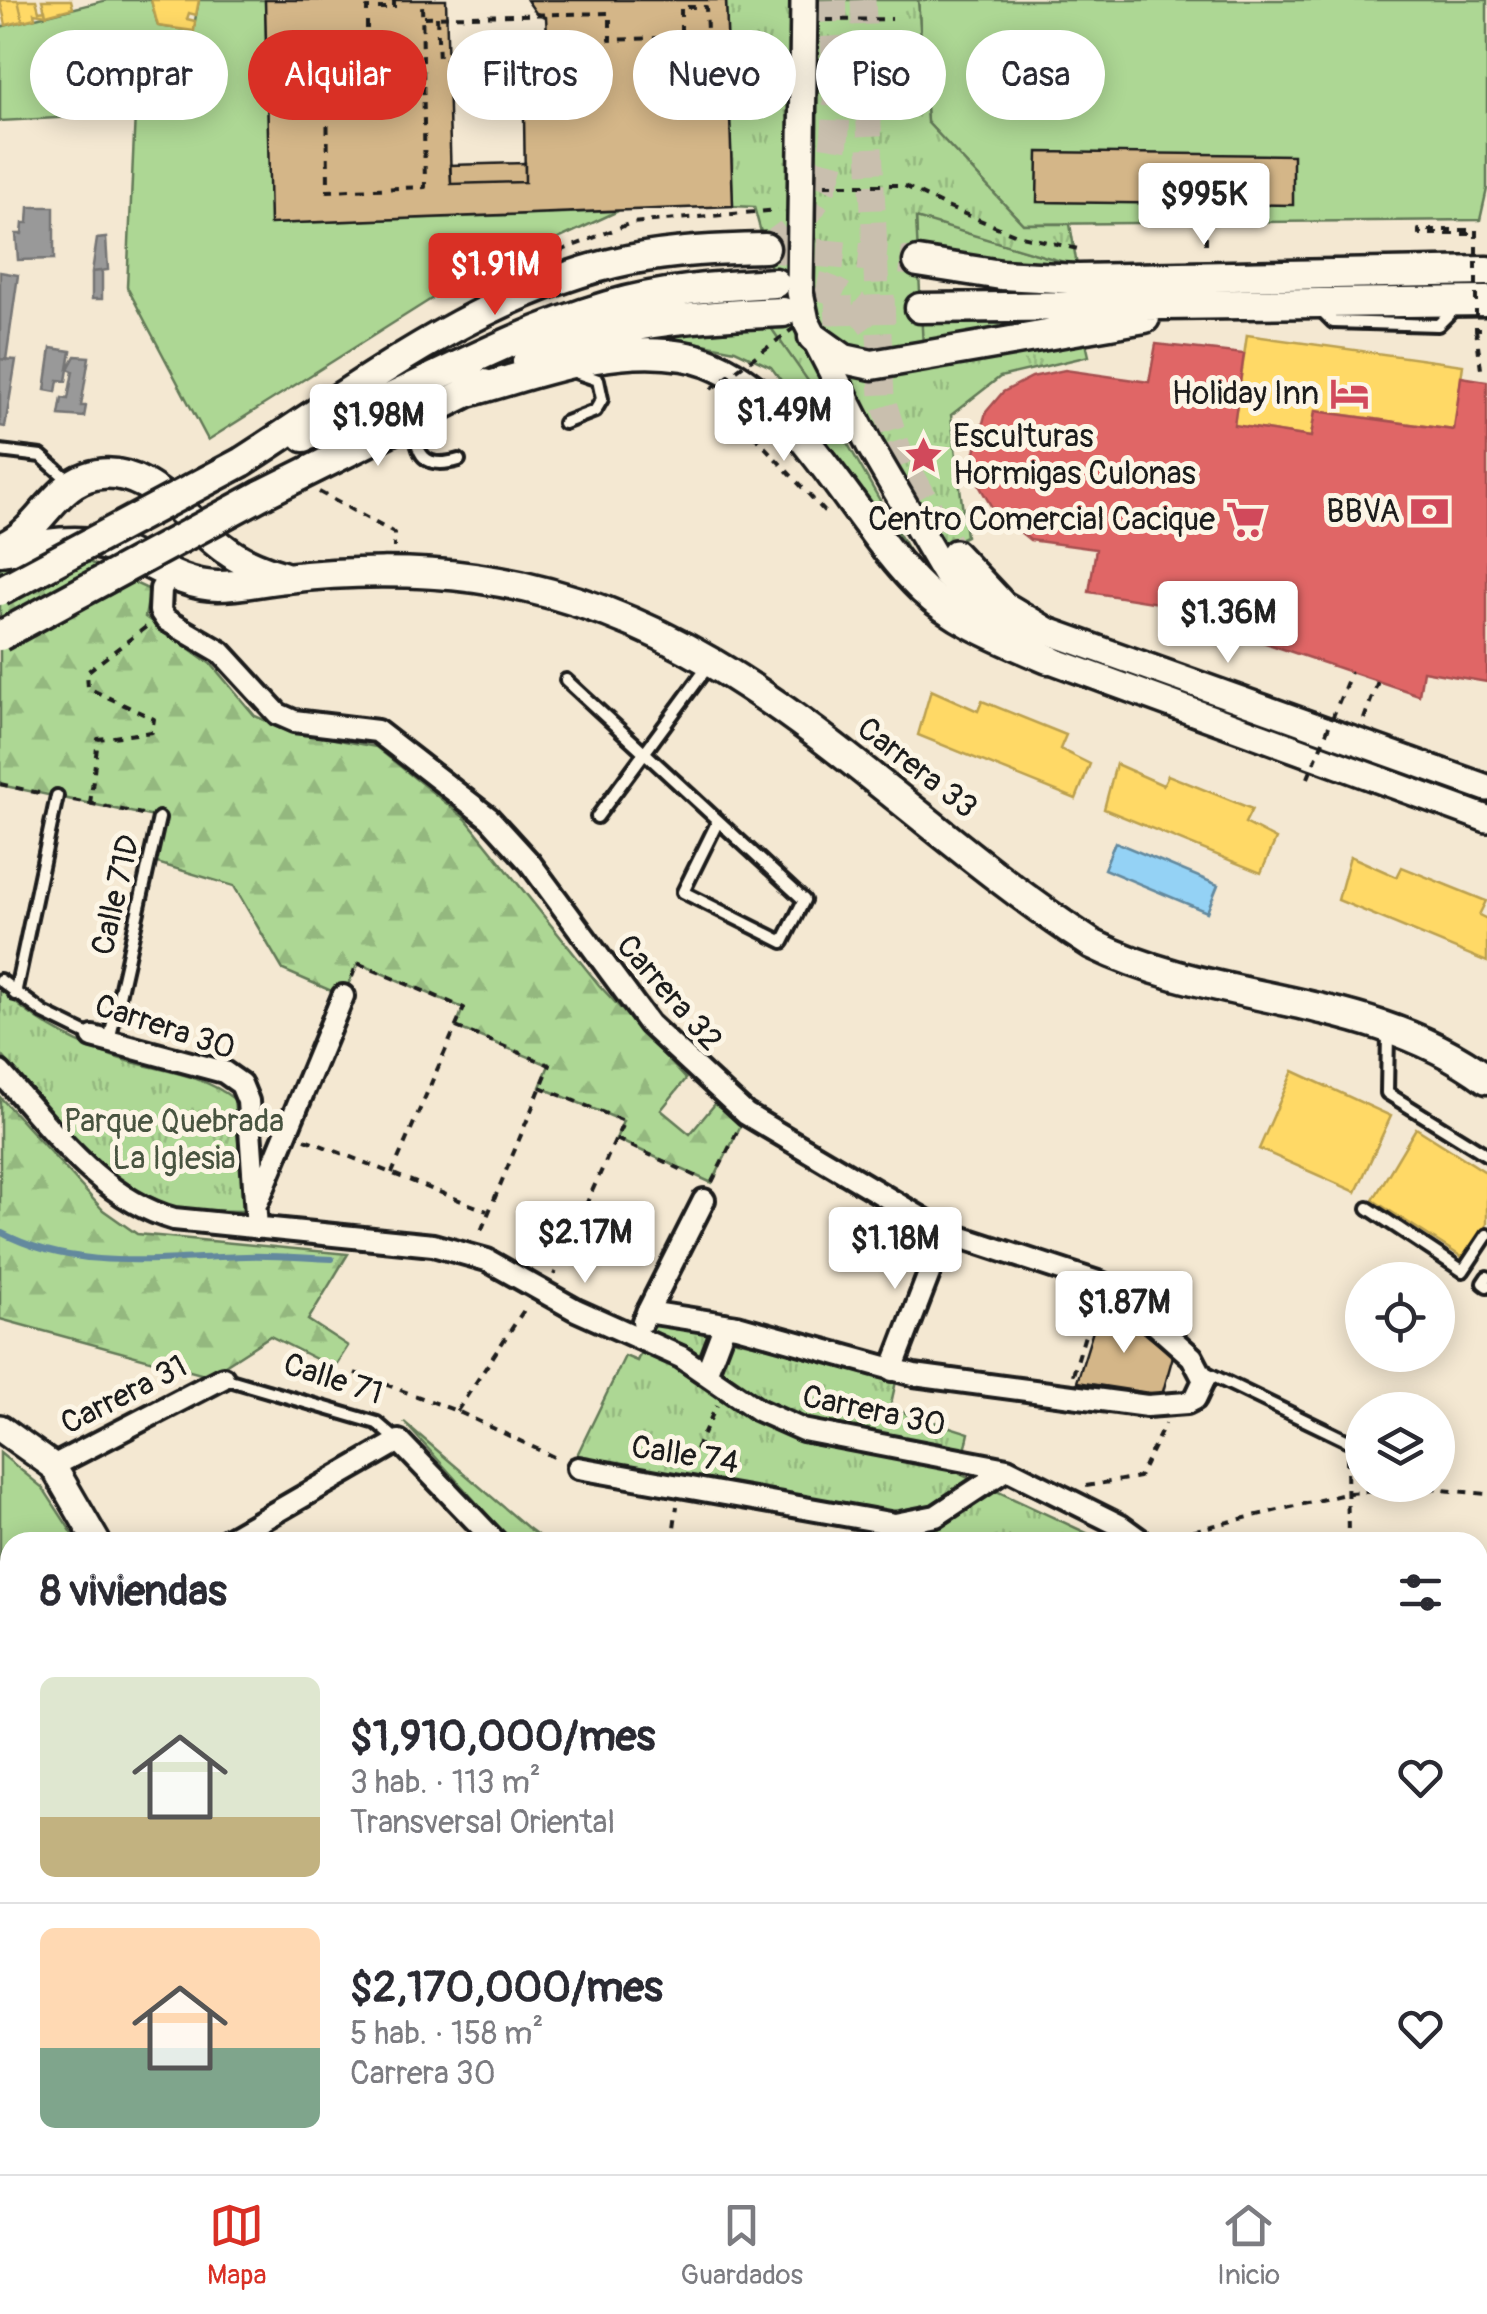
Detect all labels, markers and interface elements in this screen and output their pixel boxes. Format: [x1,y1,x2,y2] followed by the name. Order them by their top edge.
[30,30,228,120] chip: Comprar
[248,30,427,120] chip: Alquilar
[447,30,613,120] chip: Filtros
[633,30,796,120] chip: Nuevo
[816,30,946,120] chip: Piso
[966,30,1105,120] chip: Casa
[1134,163,1274,248] pin: $995K
[1161,175,1247,215] text: $995K
[414,233,576,318] pin: $1.91M
[451,245,539,285] text: $1.91M
[1328,373,1370,415] hotel icon: Holiday Inn
[1172,374,1319,414] place label: Holiday Inn
[703,379,865,464] pin: $1.49M
[297,384,459,469] pin: $1.98M
[737,391,831,431] text: $1.49M
[332,396,424,436] text: $1.98M
[953,417,1196,494] place label: Esculturas Hormigas Culonas
[902,434,944,476] place icon: Esculturas Hormigas Culonas
[1409,491,1451,533] bank icon: BBVA
[1326,492,1400,532] place label: BBVA
[1224,499,1266,541] supermarket icon: Centro Comercial Cacique
[868,500,1215,540] place label: Centro Comercial Cacique
[1147,581,1309,666] pin: $1.36M
[1180,593,1276,633] text: $1.36M
[849,709,985,827] street label: Carrera 33
[83,831,149,959] street label: Calle 71D
[607,926,731,1060] street label: Carrera 32
[90,985,240,1069] street label: Carrera 30
[64,1102,284,1179] park label: Parque Quebrada La Iglesia
[504,1201,666,1286] pin: $2.17M
[814,1207,976,1292] pin: $1.18M
[538,1213,632,1253] text: $2.17M
[851,1219,939,1259] text: $1.18M
[1345,1262,1455,1502] map controls
[1345,1262,1455,1372] button: locate
[1043,1271,1205,1356] pin: $1.87M
[1078,1283,1170,1323] text: $1.87M
[278,1344,388,1414] street label: Calle 71
[54,1346,194,1444] street label: Carrera 31
[799,1376,949,1446] street label: Carrera 30
[1345,1392,1455,1502] button: layers
[628,1427,742,1483] street label: Calle 74
[1393,1565,1448,1620] icon: filters
[40,1566,227,1618] text: 8 viviendas
[350,1711,655,1763] text: $1,910,000/mes
[120,1717,240,1837] icon: home
[1393,1750,1448,1805] icon: heart
[350,1763,541,1803] text: 3 hab. · 113 m²
[350,1803,615,1843] text: Transversal Oriental
[350,1962,663,2014] text: $2,170,000/mes
[120,1968,240,2088] icon: home
[1393,2001,1448,2056] icon: heart
[350,2014,543,2054] text: 5 hab. · 158 m²
[350,2054,496,2094] text: Carrera 30
[207,2198,266,2293] tab: Mapa
[680,2198,803,2293] tab: Guardados
[1217,2198,1280,2293] tab: Inicio

